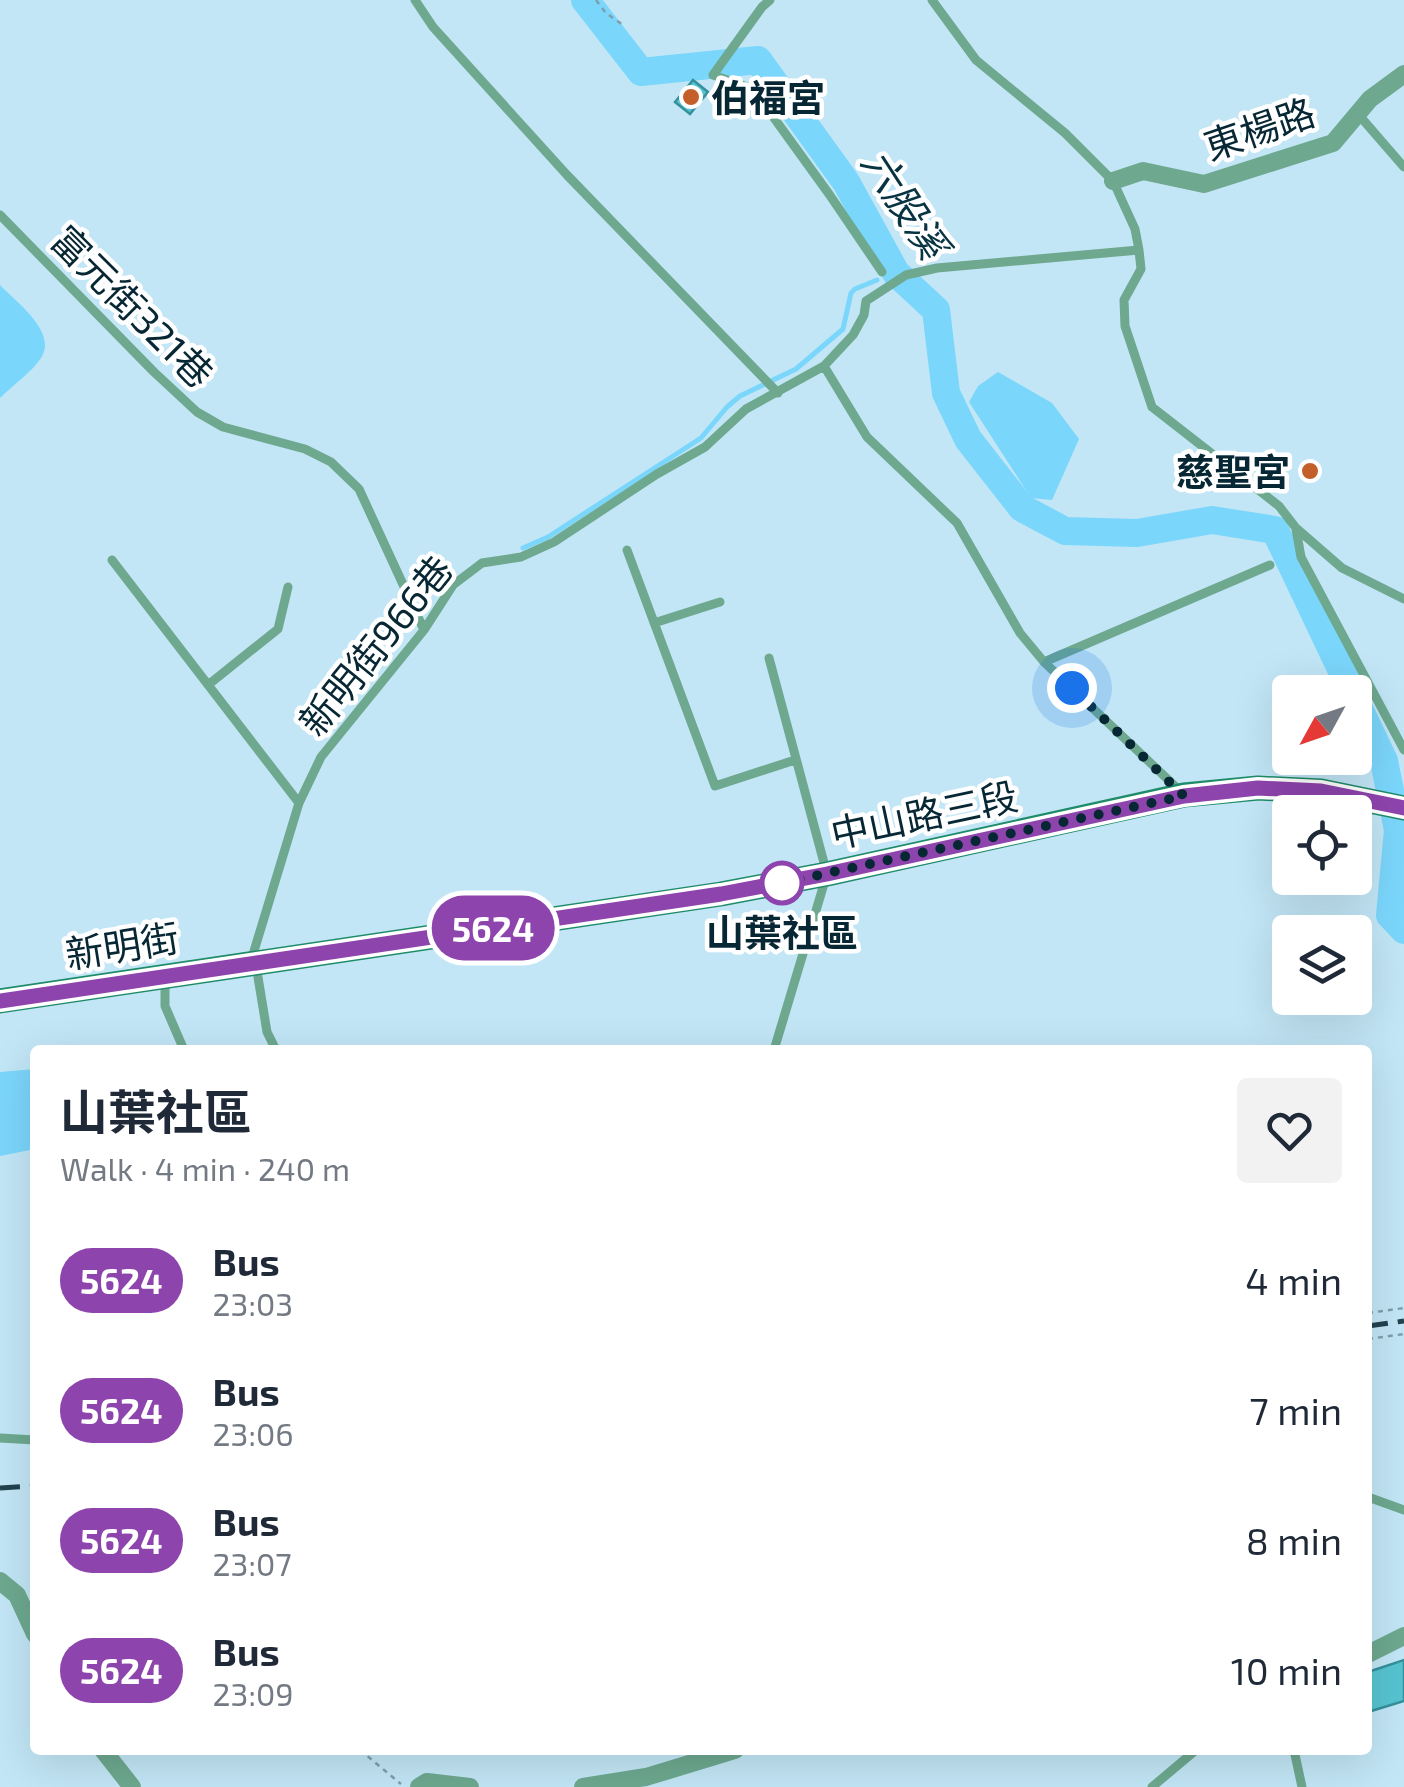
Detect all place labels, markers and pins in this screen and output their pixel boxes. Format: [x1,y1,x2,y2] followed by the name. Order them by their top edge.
[711,74,825,120] place label: 伯福宮
[680,86,702,108] marker: 伯福宮
[1176,448,1290,494] place label: 慈聖宮
[1299,460,1321,482] marker: 慈聖宮
[761,862,803,904] marker: 山葉社區
[706,909,858,955] place label: 山葉社區

